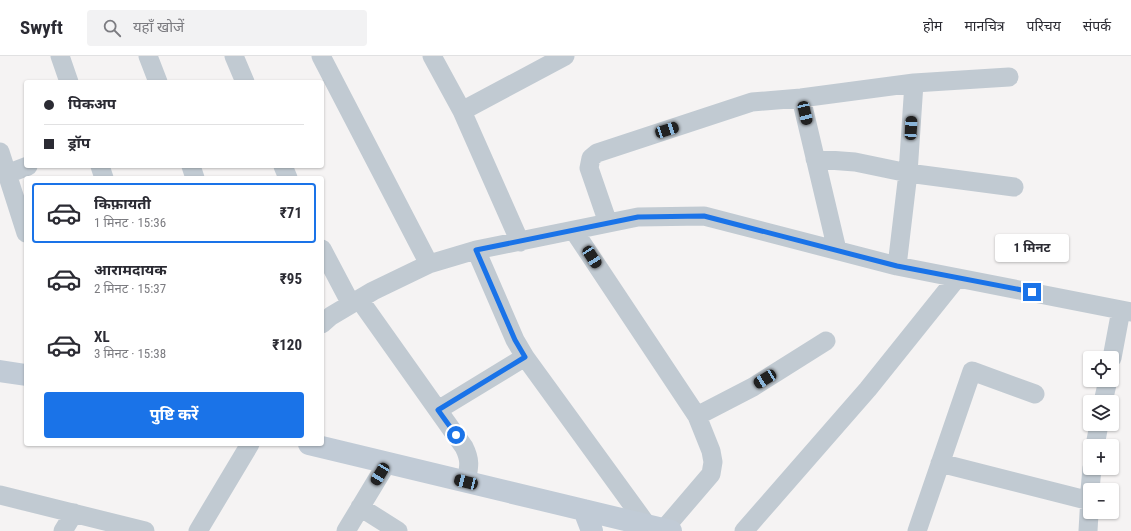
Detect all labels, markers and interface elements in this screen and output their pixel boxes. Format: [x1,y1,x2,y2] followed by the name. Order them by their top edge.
[87,10,367,46] search box
[20,16,63,39] text: Swyft
[101,17,123,39] icon: search
[133,18,184,36] text: यहाँ खोजें
[923,18,942,34] text: होम
[964,18,1005,34] text: मानचित्र
[1027,18,1061,34] text: परिचय
[1083,18,1111,34] text: संपर्क
[68,95,116,113] text: पिकअप
[796,100,814,126] car
[904,116,918,140] car
[654,121,680,139] car
[68,134,90,152] text: ड्रॉप
[46,195,82,231] icon: car
[94,195,151,213] text: किफ़ायती
[280,204,302,222] text: ₹71
[94,215,166,230] text: 1 मिनट · 15:36
[995,234,1069,262] callout: 1 मिनट
[1014,240,1050,255] text: 1 मिनट
[580,244,604,270] car
[46,261,82,297] icon: car
[94,261,167,279] text: आरामदायक
[280,270,302,288] text: ₹95
[94,281,166,296] text: 2 मिनट · 15:37
[1023,283,1041,301] route end
[46,327,82,363] icon: car
[94,328,110,346] text: XL
[272,336,302,354] text: ₹120
[94,346,166,361] text: 3 मिनट · 15:38
[1083,351,1119,519] map controls
[1083,351,1119,387] button: locate
[752,368,778,390] car
[44,392,304,438] button: पुष्टि करें
[1083,395,1119,431] button: layers
[447,426,465,444] route start
[1083,439,1119,475] button: +
[369,461,391,487] car
[453,473,479,491] car
[1083,483,1119,519] button: −

